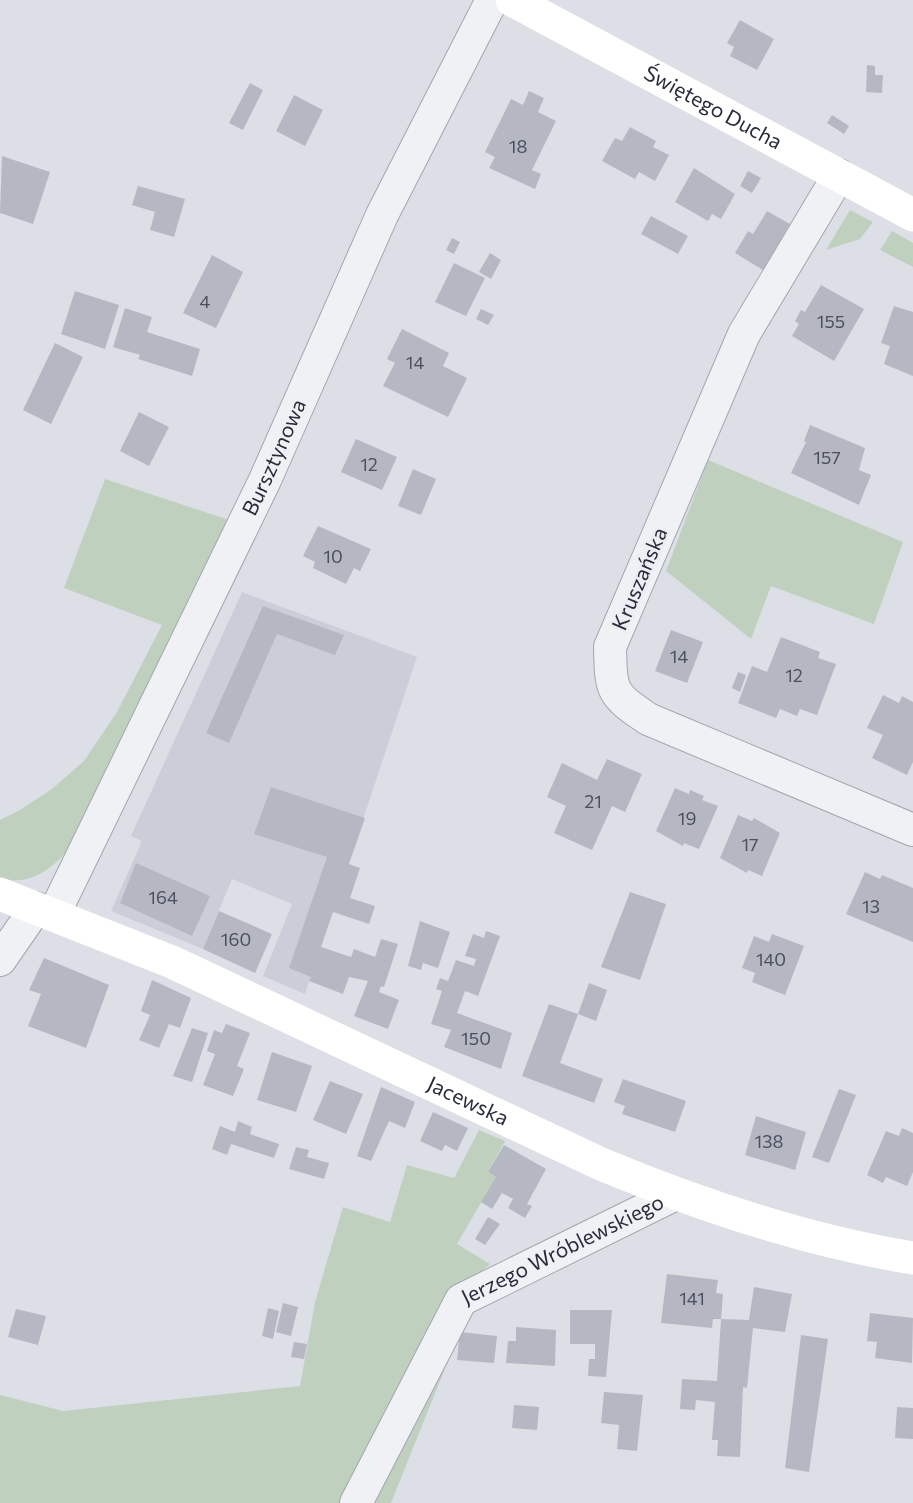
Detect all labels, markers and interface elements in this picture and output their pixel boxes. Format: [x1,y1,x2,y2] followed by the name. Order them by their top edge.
[640,59,787,154] street label: Świętego Ducha
[509,135,527,157] house number: 18
[200,290,211,312] house number: 4
[817,310,845,332] house number: 155
[406,351,424,373] house number: 14
[236,395,310,519] street label: Bursztynowa
[813,446,841,468] house number: 157
[360,453,378,475] house number: 12
[606,523,671,634] street label: Kruszańska
[323,545,343,567] house number: 10
[670,645,688,667] house number: 14
[785,664,803,686] house number: 12
[584,790,602,812] house number: 21
[678,807,696,829] house number: 19
[741,833,759,855] house number: 17
[148,886,178,908] house number: 164
[862,895,880,917] house number: 13
[221,928,251,950] house number: 160
[756,948,786,970] house number: 140
[461,1027,491,1049] house number: 150
[424,1070,513,1130] street label: Jacewska
[755,1130,784,1152] house number: 138
[457,1188,667,1309] street label: Jerzego Wróblewskiego
[679,1287,705,1309] house number: 141

